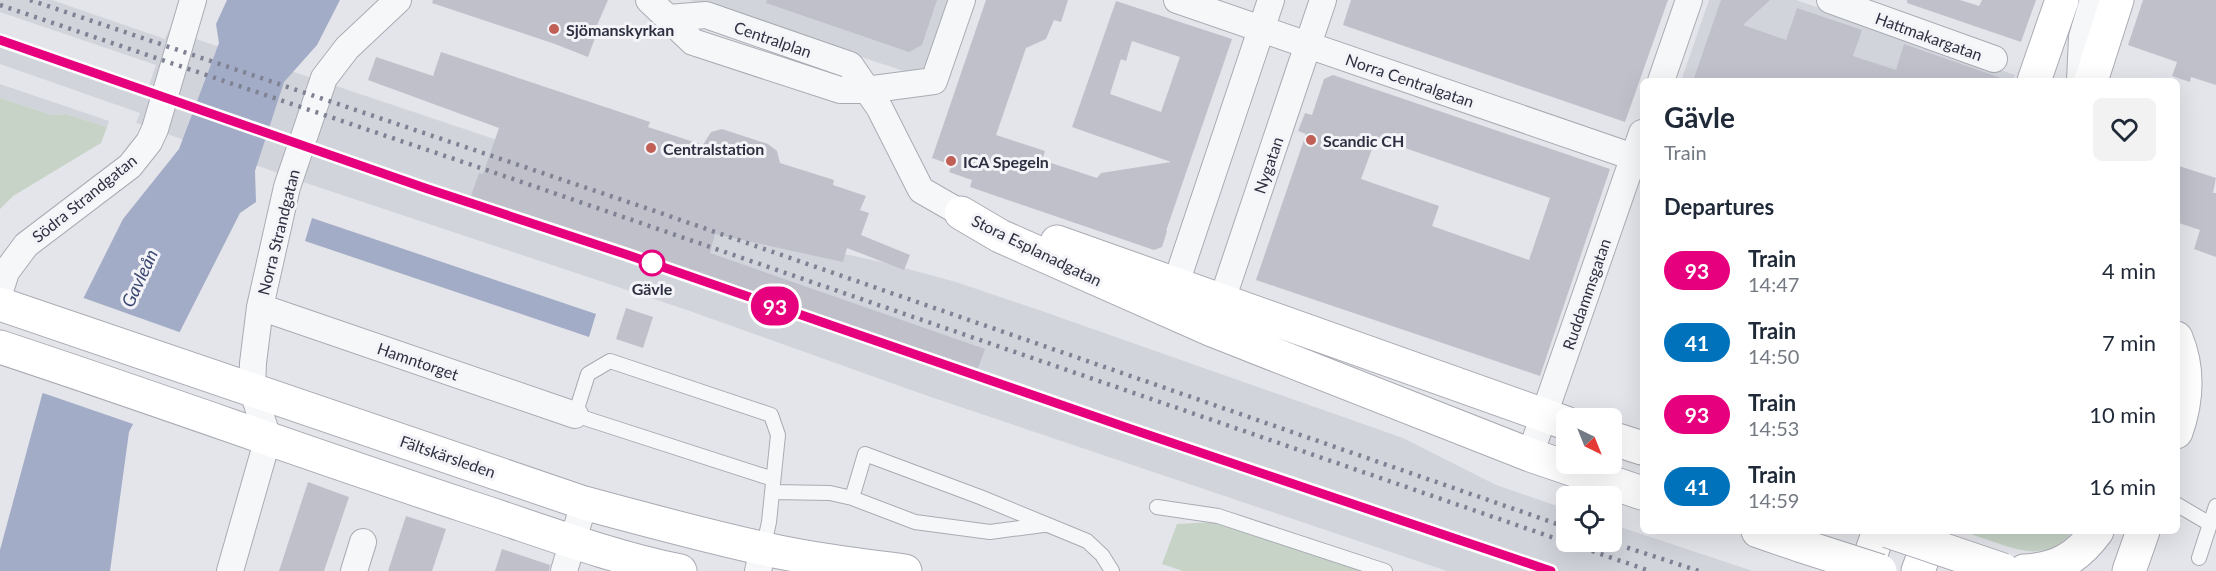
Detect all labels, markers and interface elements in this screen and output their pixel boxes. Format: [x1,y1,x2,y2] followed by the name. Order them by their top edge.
[1873,8,1985,64] street label: Hattmakargatan
[732,17,814,61] street label: Centralplan
[566,20,674,39] place label: Sjömanskyrkan
[547,22,561,36] marker: Sjömanskyrkan
[1343,49,1477,111] street label: Norra Centralgatan
[2093,98,2156,161] button: heart
[1664,100,1735,134] text: Gävle
[1323,131,1404,150] place label: Scandic CH
[1304,133,1318,147] marker: Scandic CH
[1249,134,1287,196] street label: Nygatan
[663,139,764,158] place label: Centralstation
[1664,140,1707,164] text: Train
[644,141,658,155] marker: Centralstation
[28,150,140,246] street label: Södra Strandgatan
[963,152,1049,171] place label: ICA Spegeln
[944,154,958,168] marker: ICA Spegeln
[253,167,303,297] street label: Norra Strandgatan
[1664,193,1774,220] text: Departures
[969,210,1105,290] street label: Stora Esplanadgatan
[1558,236,1614,352] street label: Ruddammsgatan
[1748,245,1796,272] text: Train
[116,246,162,310] water label: Gavleån
[639,250,665,276] marker: Gävle
[2102,257,2156,284] text: 4 min
[1685,258,1709,283] text: 93
[1748,272,1799,296] text: 14:47
[632,279,673,298] place label: Gävle
[748,286,802,326] line badge: 93
[763,294,787,319] text: 93
[1748,317,1796,344] text: Train
[2102,329,2156,356] text: 7 min
[1685,330,1709,355] text: 41
[375,338,461,384] street label: Hamntorget
[1748,344,1799,368] text: 14:50
[1748,389,1796,416] text: Train
[2089,401,2156,428] text: 10 min
[1685,402,1709,427] text: 93
[1556,408,1622,474] north arrow
[1556,408,1622,552] map controls
[1748,416,1799,440] text: 14:53
[398,431,498,481] street label: Fältskärsleden
[1748,461,1796,488] text: Train
[2089,473,2156,500] text: 16 min
[1685,474,1709,499] text: 41
[1556,486,1622,552] button: locate
[1748,488,1799,512] text: 14:59

